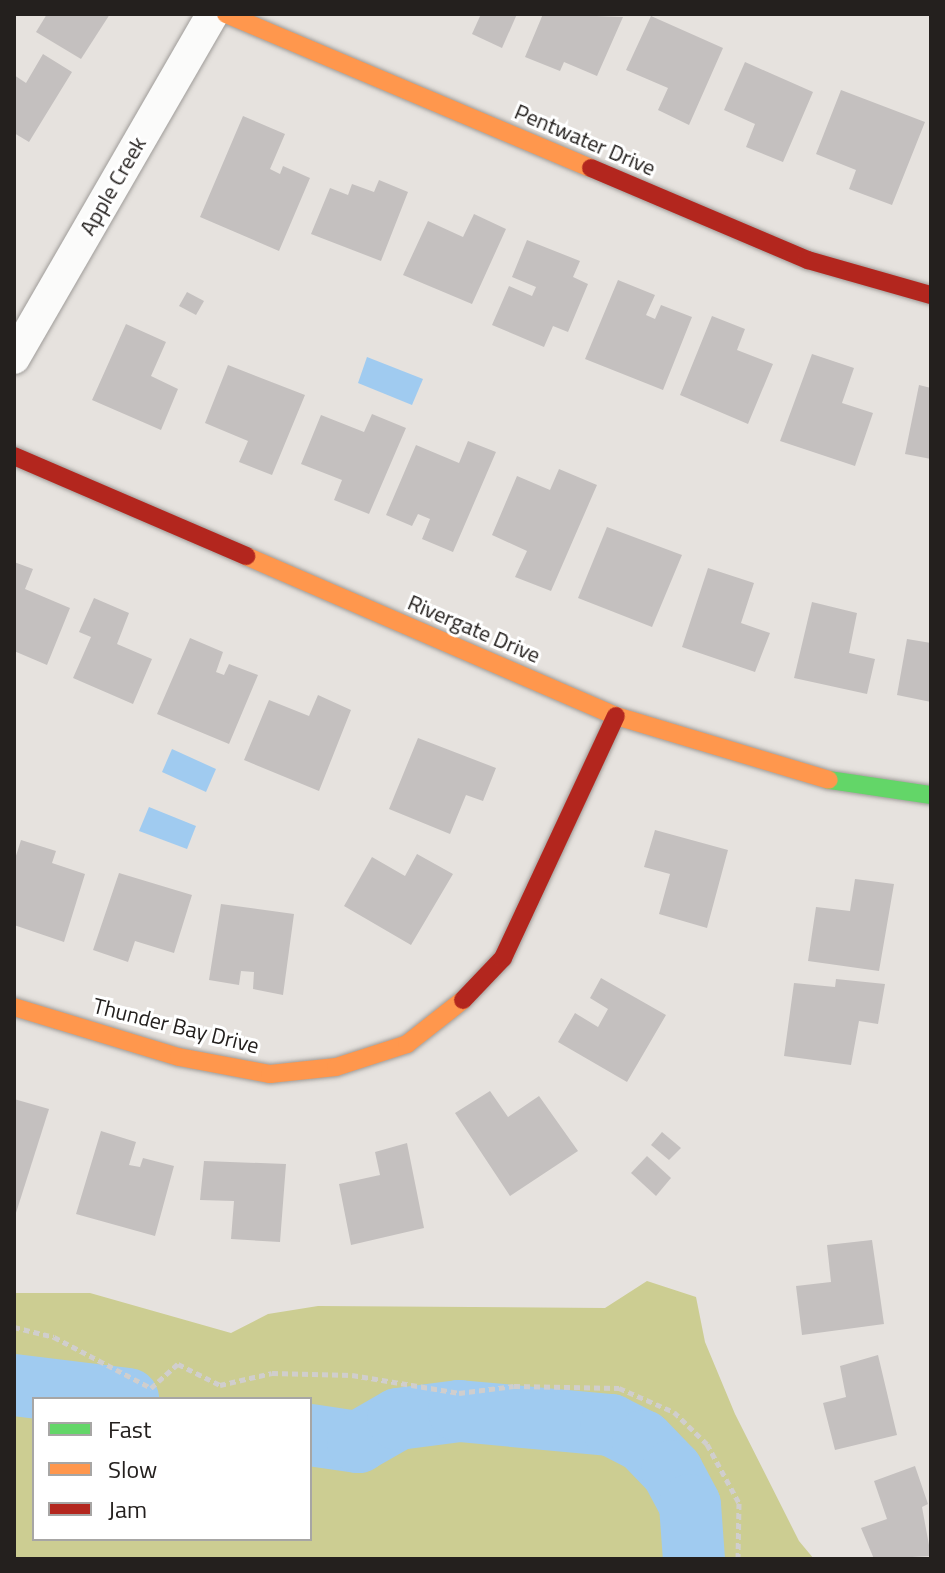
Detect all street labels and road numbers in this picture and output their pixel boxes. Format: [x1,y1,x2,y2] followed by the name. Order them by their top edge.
[511,98,659,182] street label: Pentwater Drive
[74,132,152,240] street label: Apple Creek
[404,589,544,669] street label: Rivergate Drive
[90,993,262,1059] street label: Thunder Bay Drive

